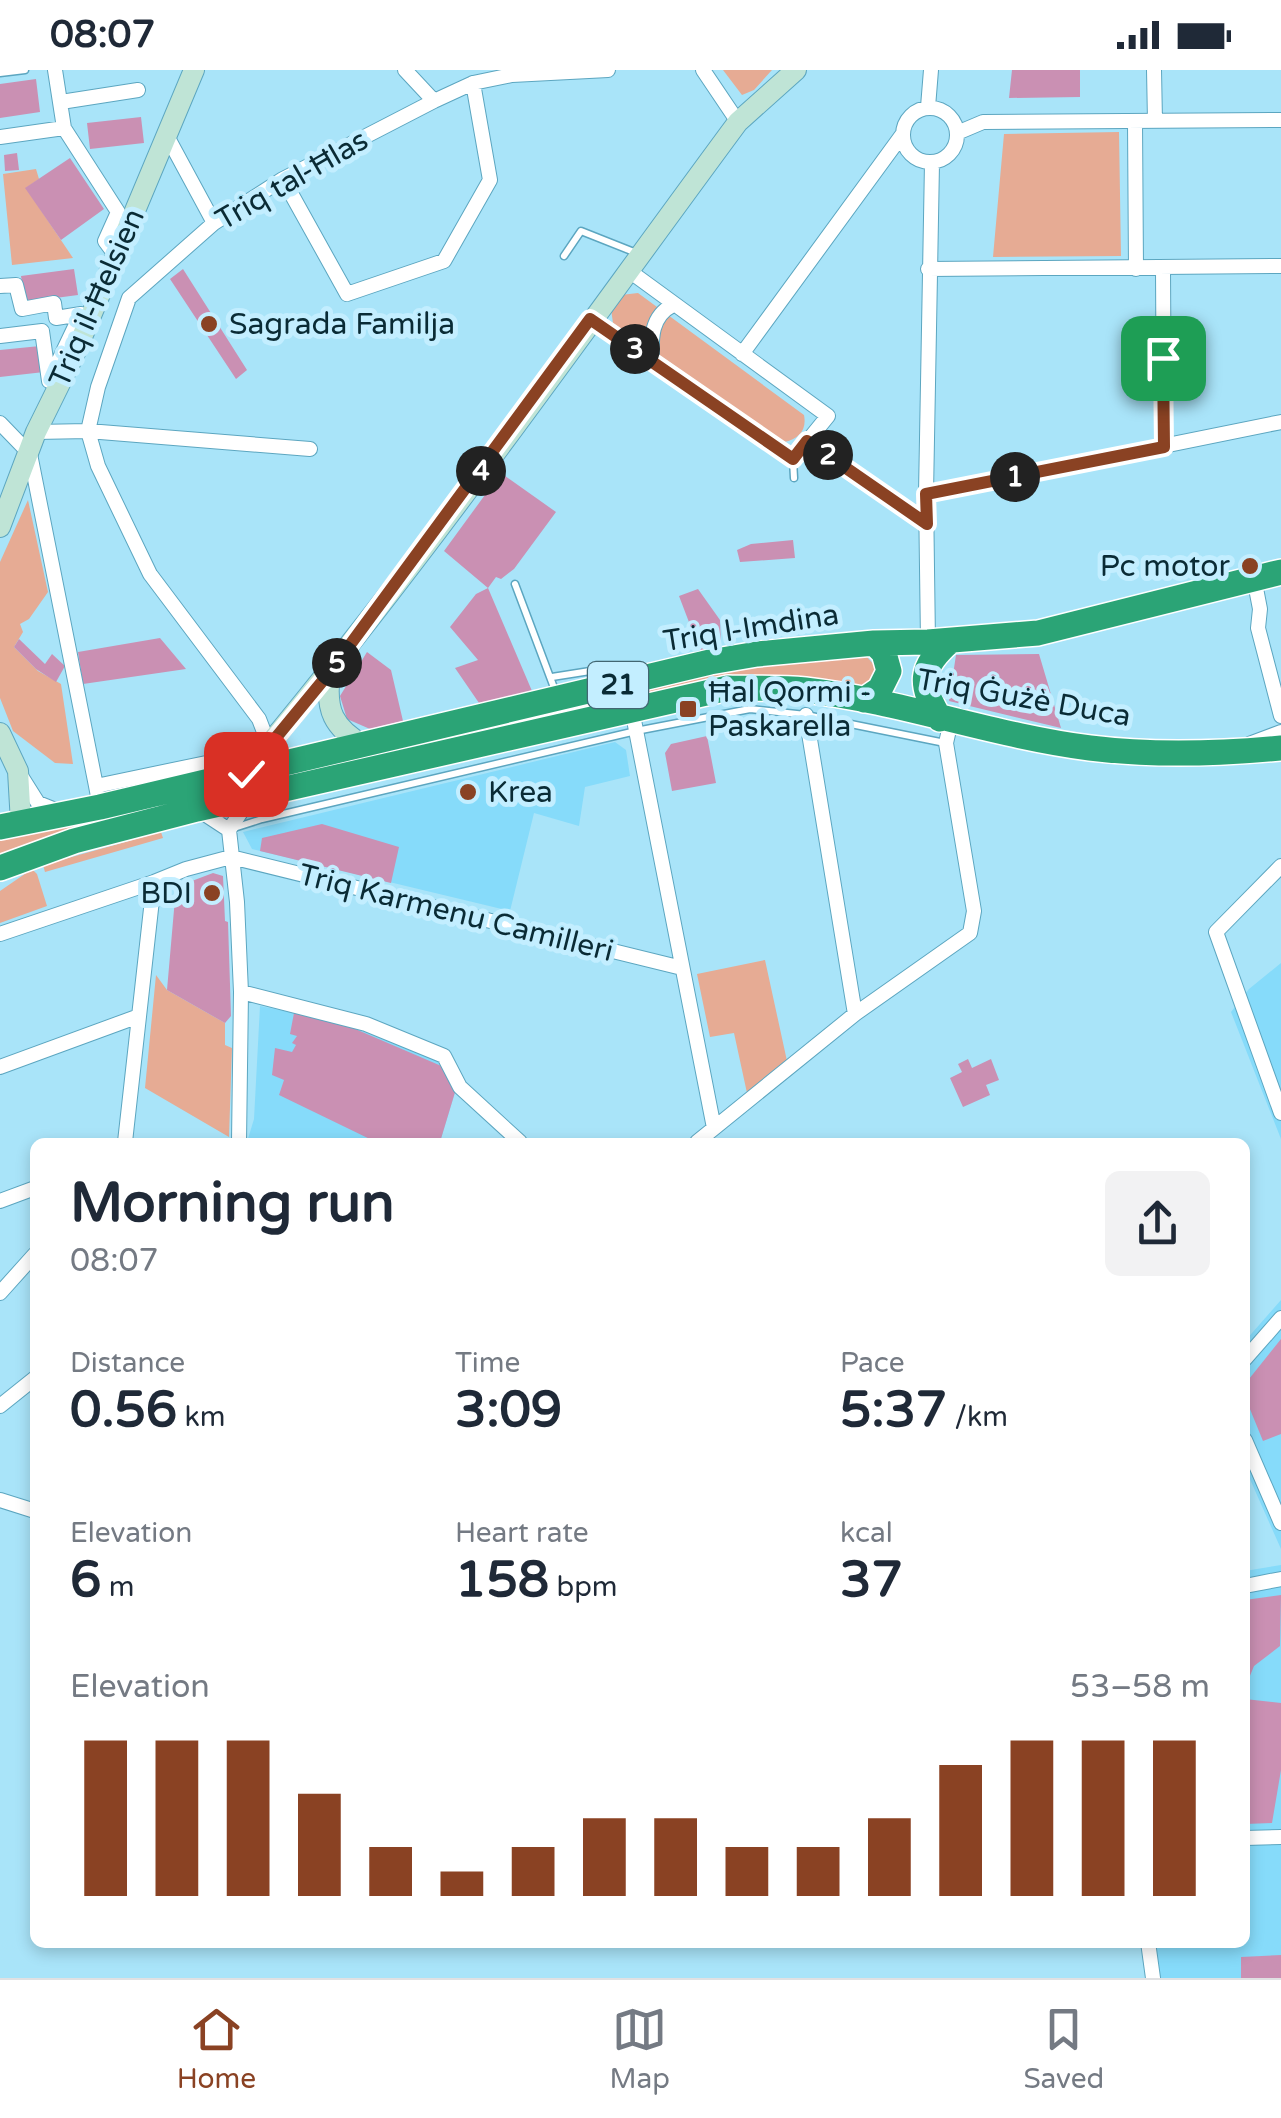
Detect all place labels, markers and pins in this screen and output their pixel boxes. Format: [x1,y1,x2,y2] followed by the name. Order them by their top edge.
[229,306,455,343] place label: Sagrada Familja
[198,313,220,335] marker: Sagrada Familja
[1121,316,1206,401] pin
[610,324,660,374] pin: 3
[803,430,853,480] pin: 2
[456,446,506,496] pin: 4
[990,452,1040,502] pin: 1
[1100,548,1231,585] place label: Pc motor
[1239,555,1261,577] marker: Pc motor
[312,638,362,688] pin: 5
[708,674,872,745] place label: Ħal Qormi - Paskarella
[677,698,699,720] marker: Ħal Qormi - Paskarella
[204,732,289,817] pin
[488,774,553,811] place label: Krea
[457,781,479,803] marker: Krea
[140,875,192,912] place label: BDI
[201,882,223,904] marker: BDI

